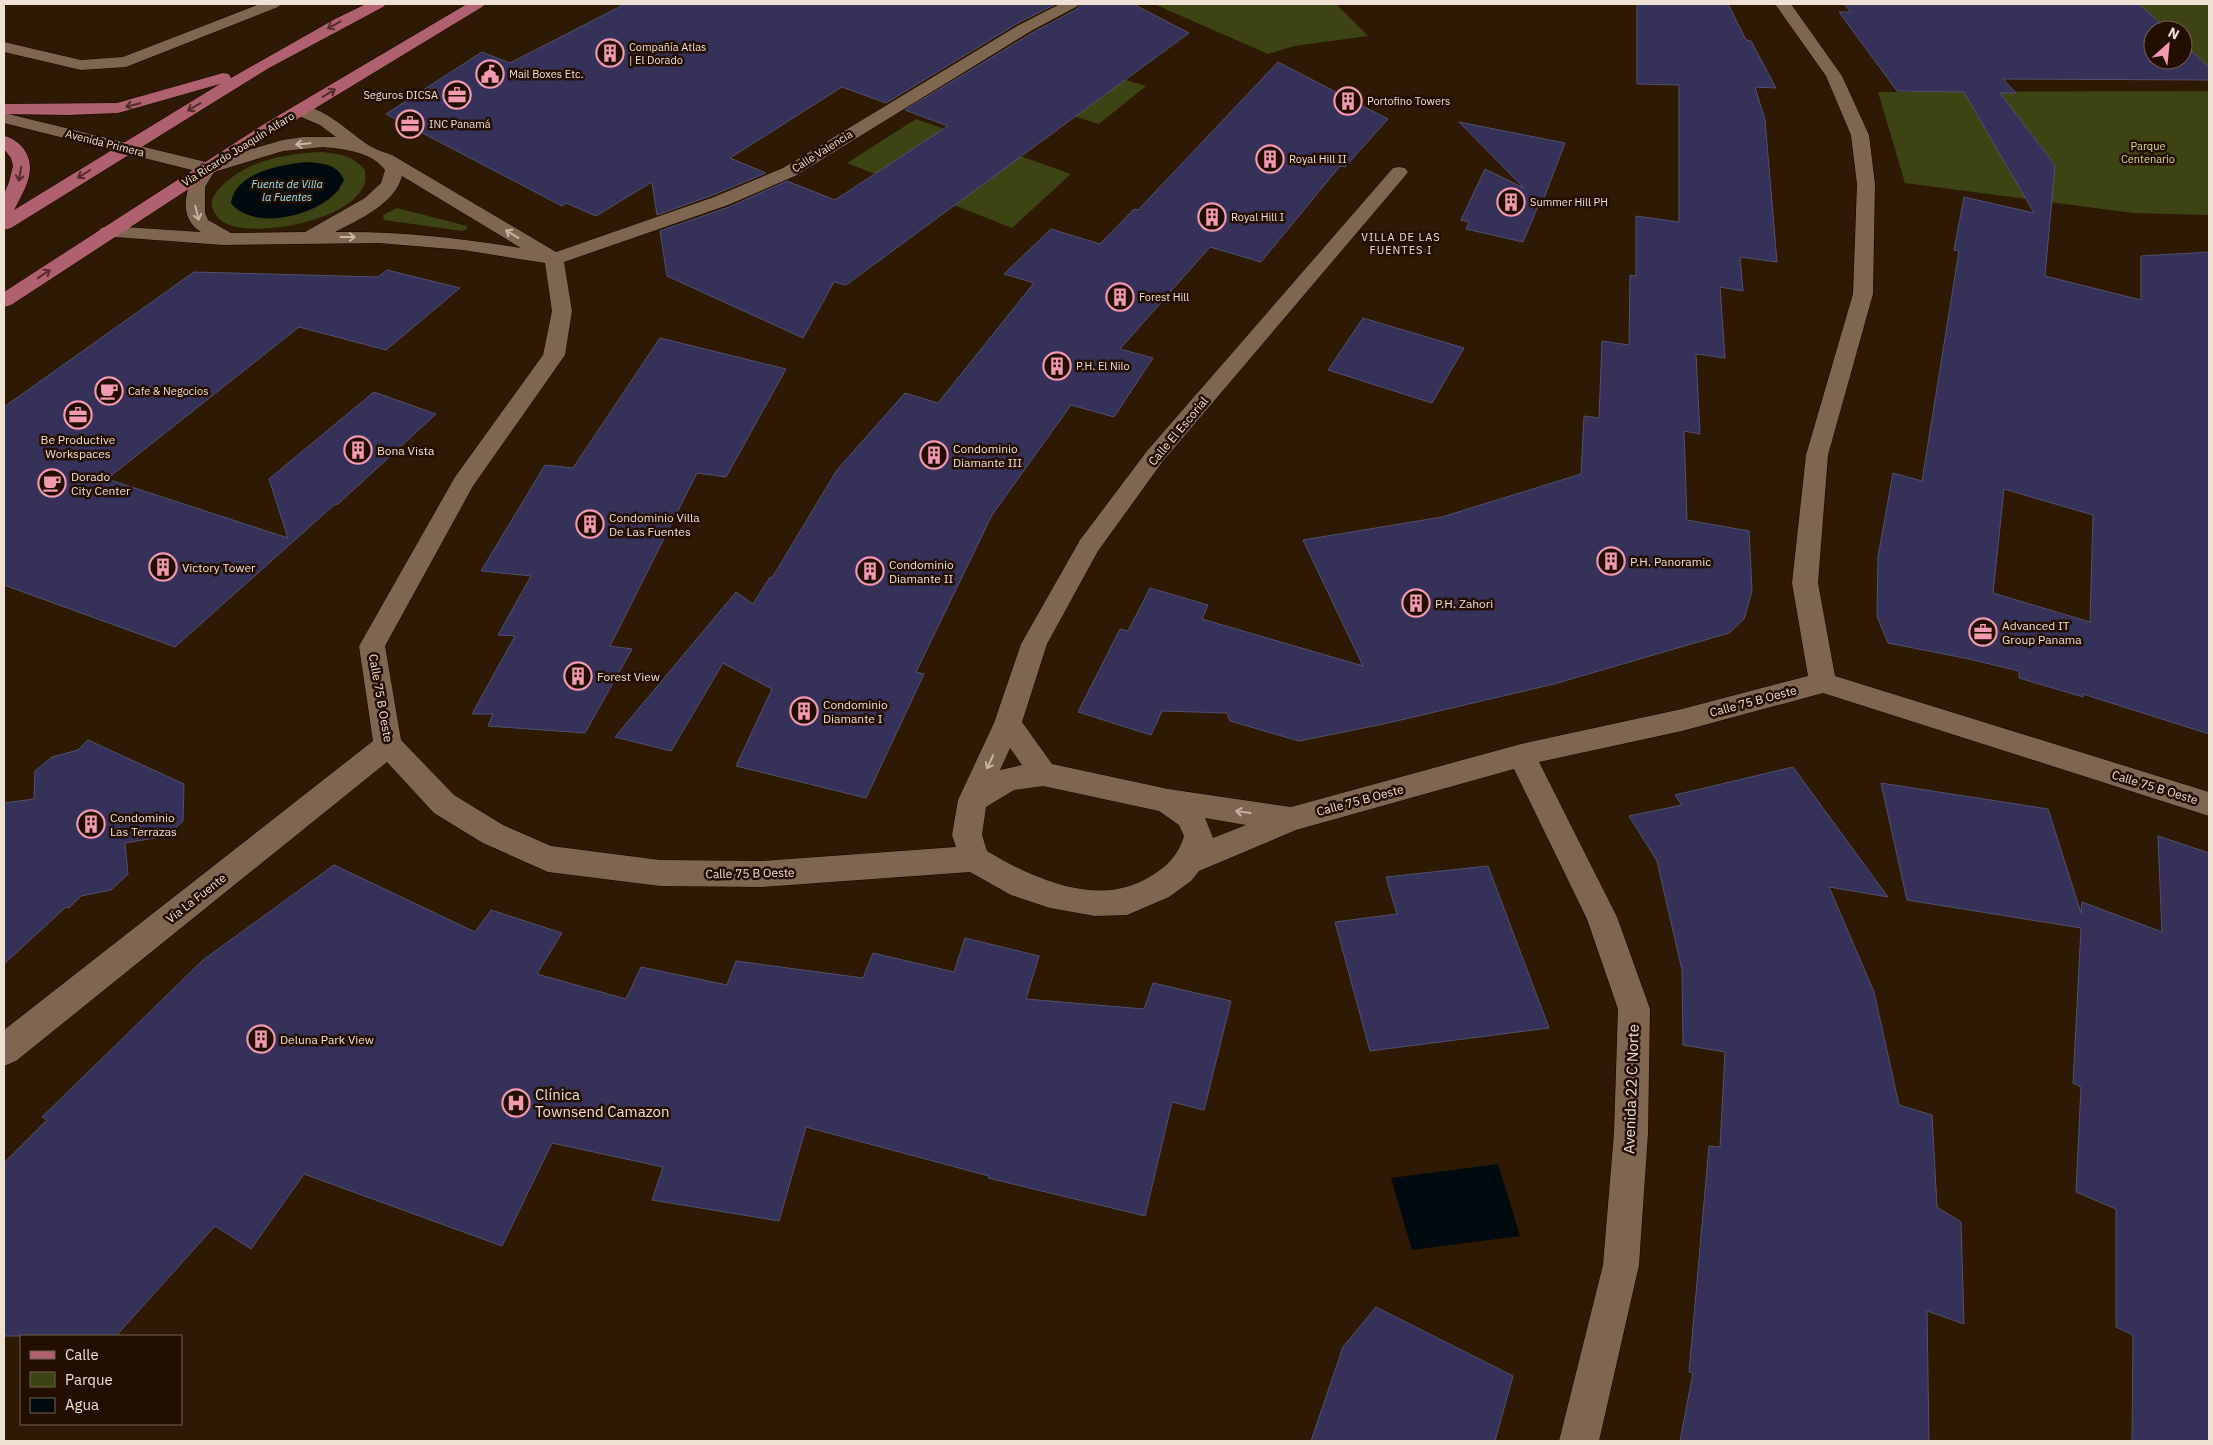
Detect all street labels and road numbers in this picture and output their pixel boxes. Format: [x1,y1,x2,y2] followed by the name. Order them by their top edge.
[179,109,297,189] street label: Vía Ricardo Joaquín Alfaro
[64,126,146,160] street label: Avenida Primera
[789,127,855,175] street label: Calle Valencia
[1145,393,1211,469] street label: Calle El Escorial
[366,653,396,744] street label: Calle 75 B Oeste
[1708,682,1798,720] street label: Calle 75 B Oeste
[2110,767,2200,807] street label: Calle 75 B Oeste
[1315,781,1405,819] street label: Calle 75 B Oeste
[705,865,795,881] street label: Calle 75 B Oeste
[163,870,229,926] street label: Via La Fuente
[1619,1024,1643,1154] street label: Avenida 22 C Norte

